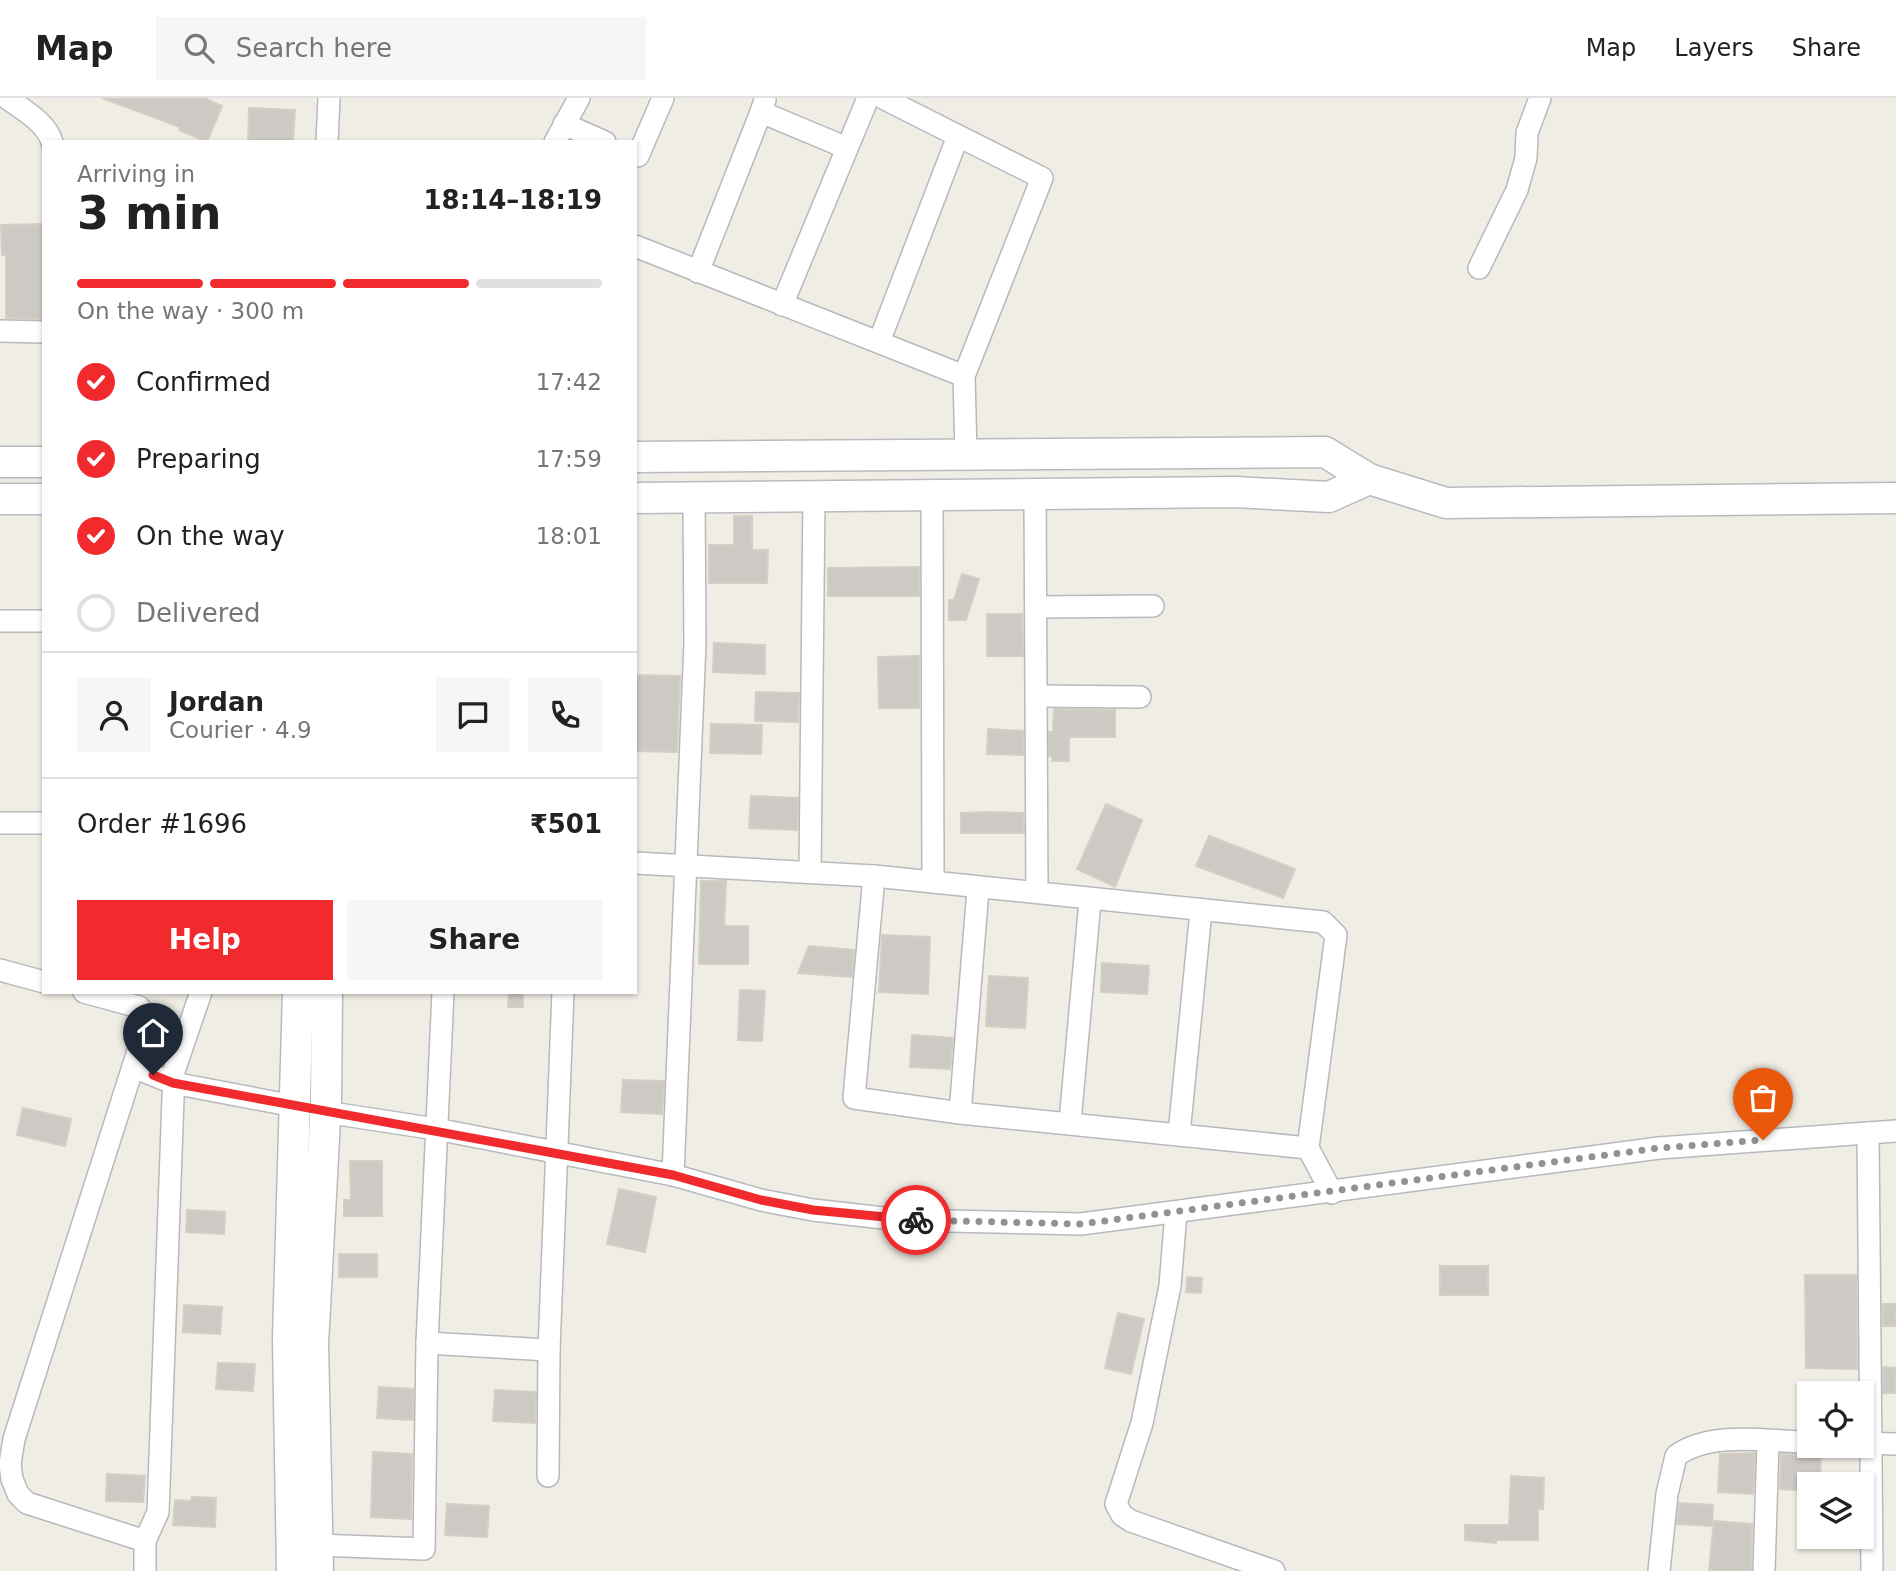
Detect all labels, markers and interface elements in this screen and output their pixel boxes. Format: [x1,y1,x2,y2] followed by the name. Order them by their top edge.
[156,17,646,80] search box
[35,29,114,68] text: Map
[180,29,218,67] icon: search
[236,33,392,63] text: Search here
[1586,34,1636,62] text: Map
[1674,34,1754,62] text: Layers
[1792,34,1861,62] text: Share
[77,161,195,187] text: Arriving in
[423,185,602,215] text: 18:14–18:19
[77,186,221,240] text: 3 min
[77,298,304,324] text: On the way · 300 m
[77,363,115,401] icon: check
[136,367,271,397] text: Confirmed
[536,369,602,395] text: 17:42
[77,440,115,478] icon: check
[136,444,261,474] text: Preparing
[536,446,602,472] text: 17:59
[77,517,115,555] icon: check
[136,521,285,551] text: On the way
[536,523,602,549] text: 18:01
[136,598,260,628] text: Delivered
[77,678,151,752] button: person
[436,678,510,752] button: chat
[528,678,602,752] button: phone
[169,687,264,717] text: Jordan
[169,717,312,743] text: Courier · 4.9
[77,809,247,839] text: Order #1696
[530,809,602,839] text: ₹501
[77,900,333,980] button: Help
[347,900,602,980] button: Share
[123,1003,183,1075] pin
[134,1014,172,1052] icon: home
[1733,1068,1793,1140] pin
[1744,1079,1782,1117] icon: bag
[881,1185,951,1255] courier
[897,1201,935,1239] icon: bike
[1797,1381,1874,1549] map controls
[1797,1381,1874,1458] button: locate
[1797,1472,1874,1549] button: layers

